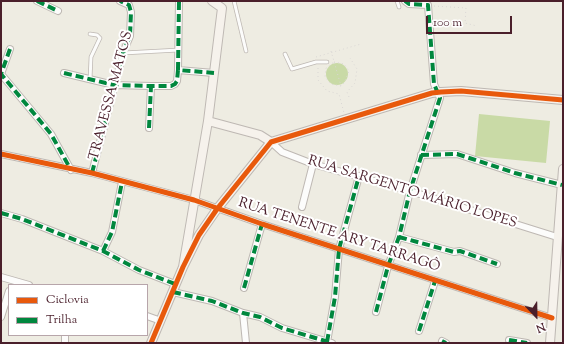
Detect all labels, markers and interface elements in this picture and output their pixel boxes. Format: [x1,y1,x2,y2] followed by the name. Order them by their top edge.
[428,8,514,34] scale bar
[433,14,462,32] text: 100 m
[87,30,137,162] street label: TRAVESSA MATOS
[305,153,519,233] street label: RUA SARGENTO MÁRIO LOPES
[236,195,442,277] street label: RUA TENENTE ARY TARRAGÔ
[8,284,148,336] legend
[46,291,89,309] text: Ciclovia
[516,296,556,336] north arrow
[46,311,77,329] text: Trilha
[533,318,548,336] text: N

